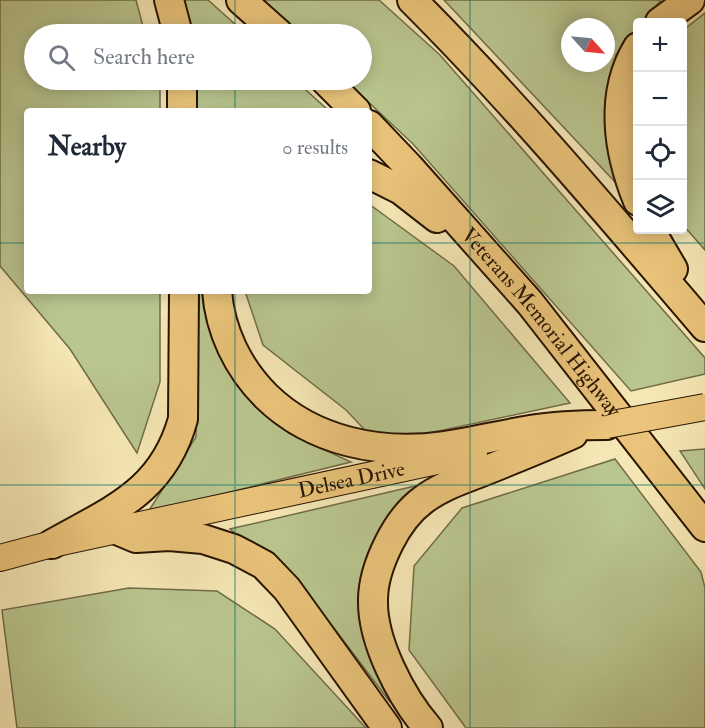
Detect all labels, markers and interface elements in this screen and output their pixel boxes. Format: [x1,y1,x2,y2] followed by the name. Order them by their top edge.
[561,18,615,72] north arrow
[633,18,687,234] map controls
[633,18,687,72] button: +
[24,24,372,90] search box
[45,41,78,74] icon: search
[93,43,195,71] text: Search here
[633,72,687,126] button: −
[633,126,687,180] button: locate
[48,131,126,163] text: Nearby
[282,135,348,160] text: 0 results
[633,180,687,234] button: layers
[455,222,628,423] street label: Veterans Memorial Highway
[295,455,407,504] street label: Delsea Drive

